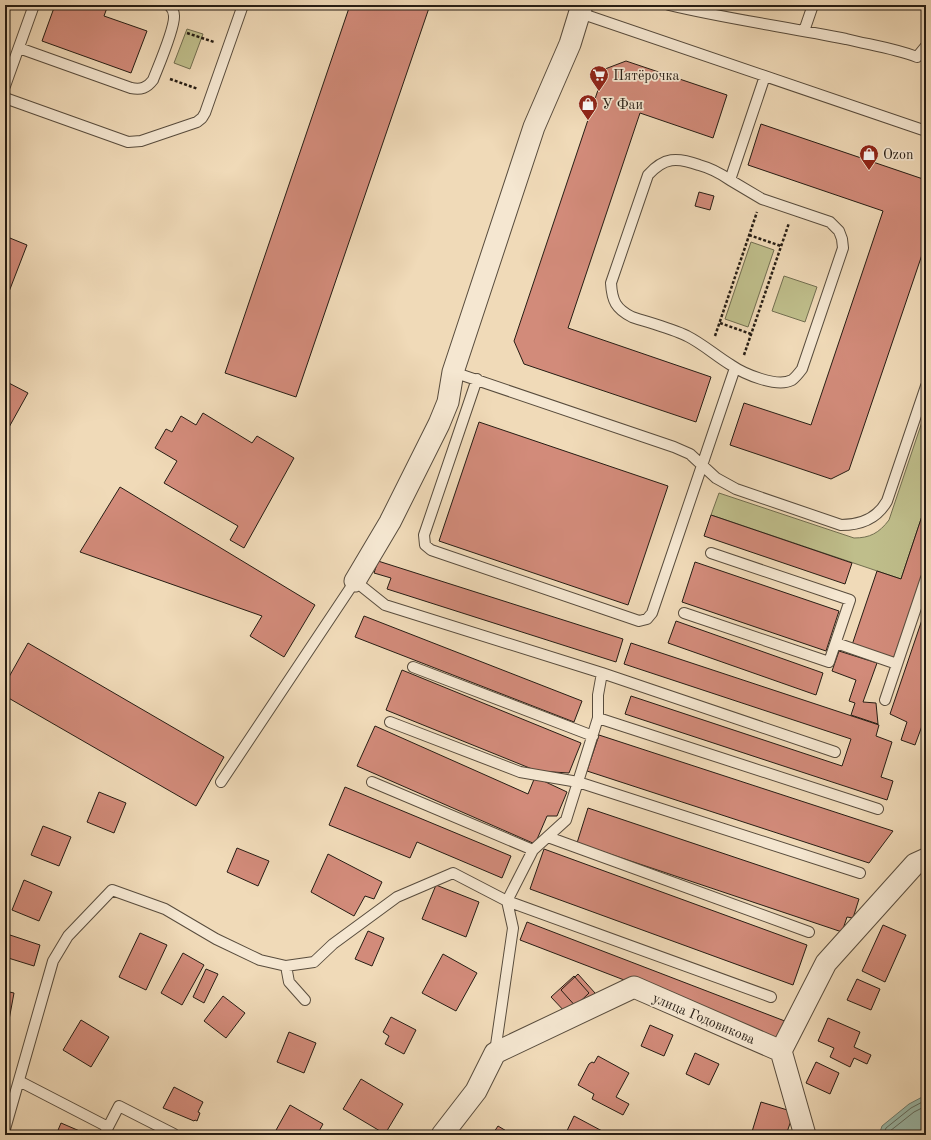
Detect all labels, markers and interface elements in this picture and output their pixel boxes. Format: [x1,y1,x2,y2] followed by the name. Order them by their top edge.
[588,64,610,92] supermarket icon: Пятёрочка
[613,69,680,83] place label: Пятёрочка
[577,93,599,121] shop icon: У Фаи
[602,98,643,112] place label: У Фаи
[858,143,880,171] shop icon: Ozon
[883,148,914,162] place label: Ozon
[650,991,757,1047] street label: улица Годовикова

